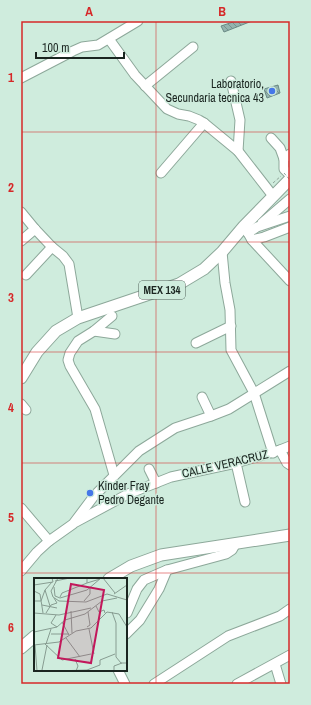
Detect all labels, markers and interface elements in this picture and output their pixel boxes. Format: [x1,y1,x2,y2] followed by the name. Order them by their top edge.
[85,3,93,20] text: A
[218,3,226,20] text: B
[36,34,124,60] scale bar
[42,40,69,56] text: 100 m
[8,69,14,86] text: 1
[166,76,264,106] place label: Laboratorio, Secundaria tecnica 43
[267,86,277,96] marker: Laboratorio, Secundaria tecnica 43
[8,179,14,196] text: 2
[139,281,185,299] road number: MEX 134
[8,289,14,306] text: 3
[8,399,14,416] text: 4
[180,446,270,482] street label: CALLE VERACRUZ
[98,478,164,508] place label: Kinder Fray Pedro Degante
[85,488,95,498] marker: Kinder Fray Pedro Degante
[8,509,14,526] text: 5
[34,578,127,671] inset map
[8,619,14,636] text: 6

